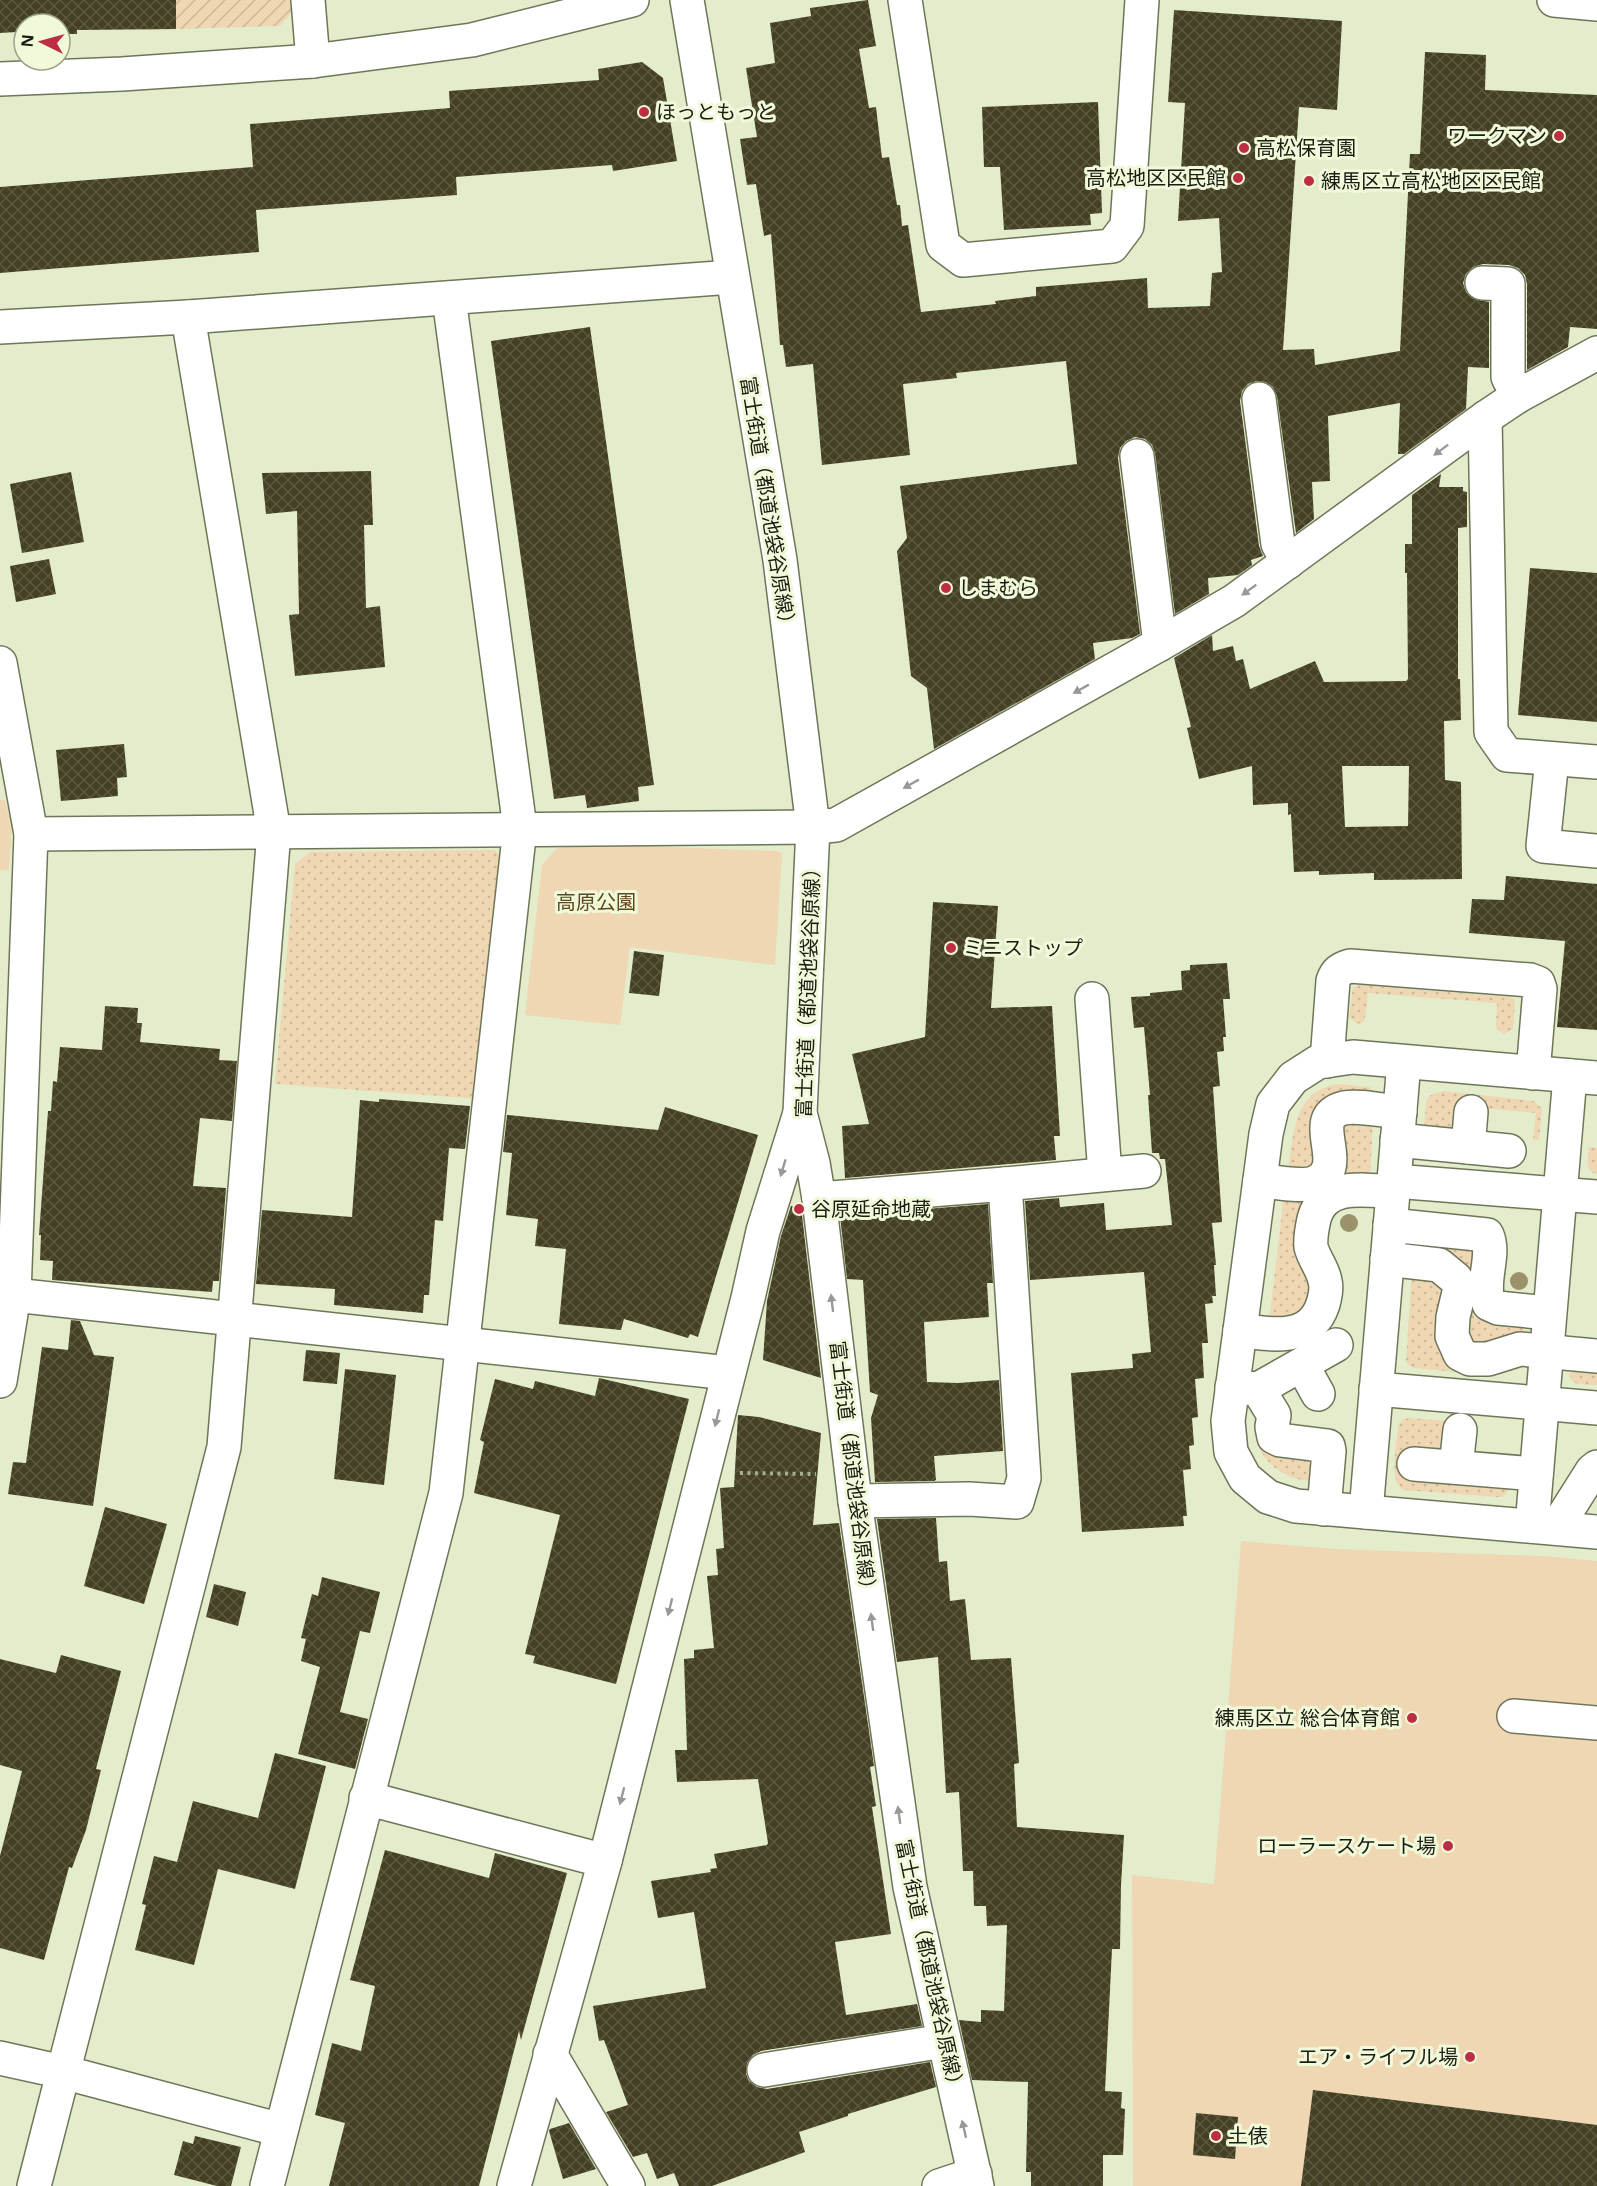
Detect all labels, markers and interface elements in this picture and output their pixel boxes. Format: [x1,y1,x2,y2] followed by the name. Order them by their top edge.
[12,12,72,72] north arrow
[16,33,39,48] text: N
[656,98,776,125] place label: ほっともっと
[637,105,651,119] marker: ほっともっと
[1447,122,1547,149] place label: ワークマン
[1552,129,1566,143] marker: ワークマン
[1256,134,1356,161] place label: 高松保育園
[1237,141,1251,155] marker: 高松保育園
[1086,164,1226,191] place label: 高松地区区民館
[1321,167,1541,194] place label: 練馬区立高松地区区民館
[1231,171,1245,185] marker: 高松地区区民館
[1302,174,1316,188] marker: 練馬区立高松地区区民館
[735,374,802,635] street label: 富士街道（都道池袋谷原線）
[1433,444,1448,456] one-way arrow
[958,574,1038,601] place label: しまむら
[939,581,953,595] marker: しまむら
[1242,584,1258,596] one-way arrow
[1072,684,1089,694] one-way arrow
[902,779,919,789] one-way arrow
[789,858,826,1118] street label: 富士街道（都道池袋谷原線）
[556,888,636,915] park label: 高原公園
[963,934,1083,961] place label: ミニストップ
[944,941,958,955] marker: ミニストップ
[778,1159,787,1177] one-way arrow
[811,1195,931,1222] place label: 谷原延命地蔵
[792,1202,806,1216] marker: 谷原延命地蔵
[827,1294,837,1313] one-way arrow
[824,1339,883,1601] street label: 富士街道（都道池袋谷原線）
[712,1409,722,1427] one-way arrow
[664,1598,674,1616] one-way arrow
[868,1612,877,1631] one-way arrow
[1215,1704,1400,1731] place label: 練馬区立 総合体育館
[1405,1711,1419,1725] marker: 練馬区立 総合体育館
[617,1787,626,1805] one-way arrow
[895,1805,904,1824] one-way arrow
[1257,1832,1436,1859] place label: ローラースケート場
[890,1837,971,2097] street label: 富士街道（都道池袋谷原線）
[1441,1839,1455,1853] marker: ローラースケート場
[1298,2043,1458,2070] place label: エア・ライフル場
[1463,2050,1477,2064] marker: エア・ライフル場
[959,2120,969,2138] one-way arrow
[1228,2122,1268,2149] place label: 土俵
[1209,2129,1223,2143] marker: 土俵

